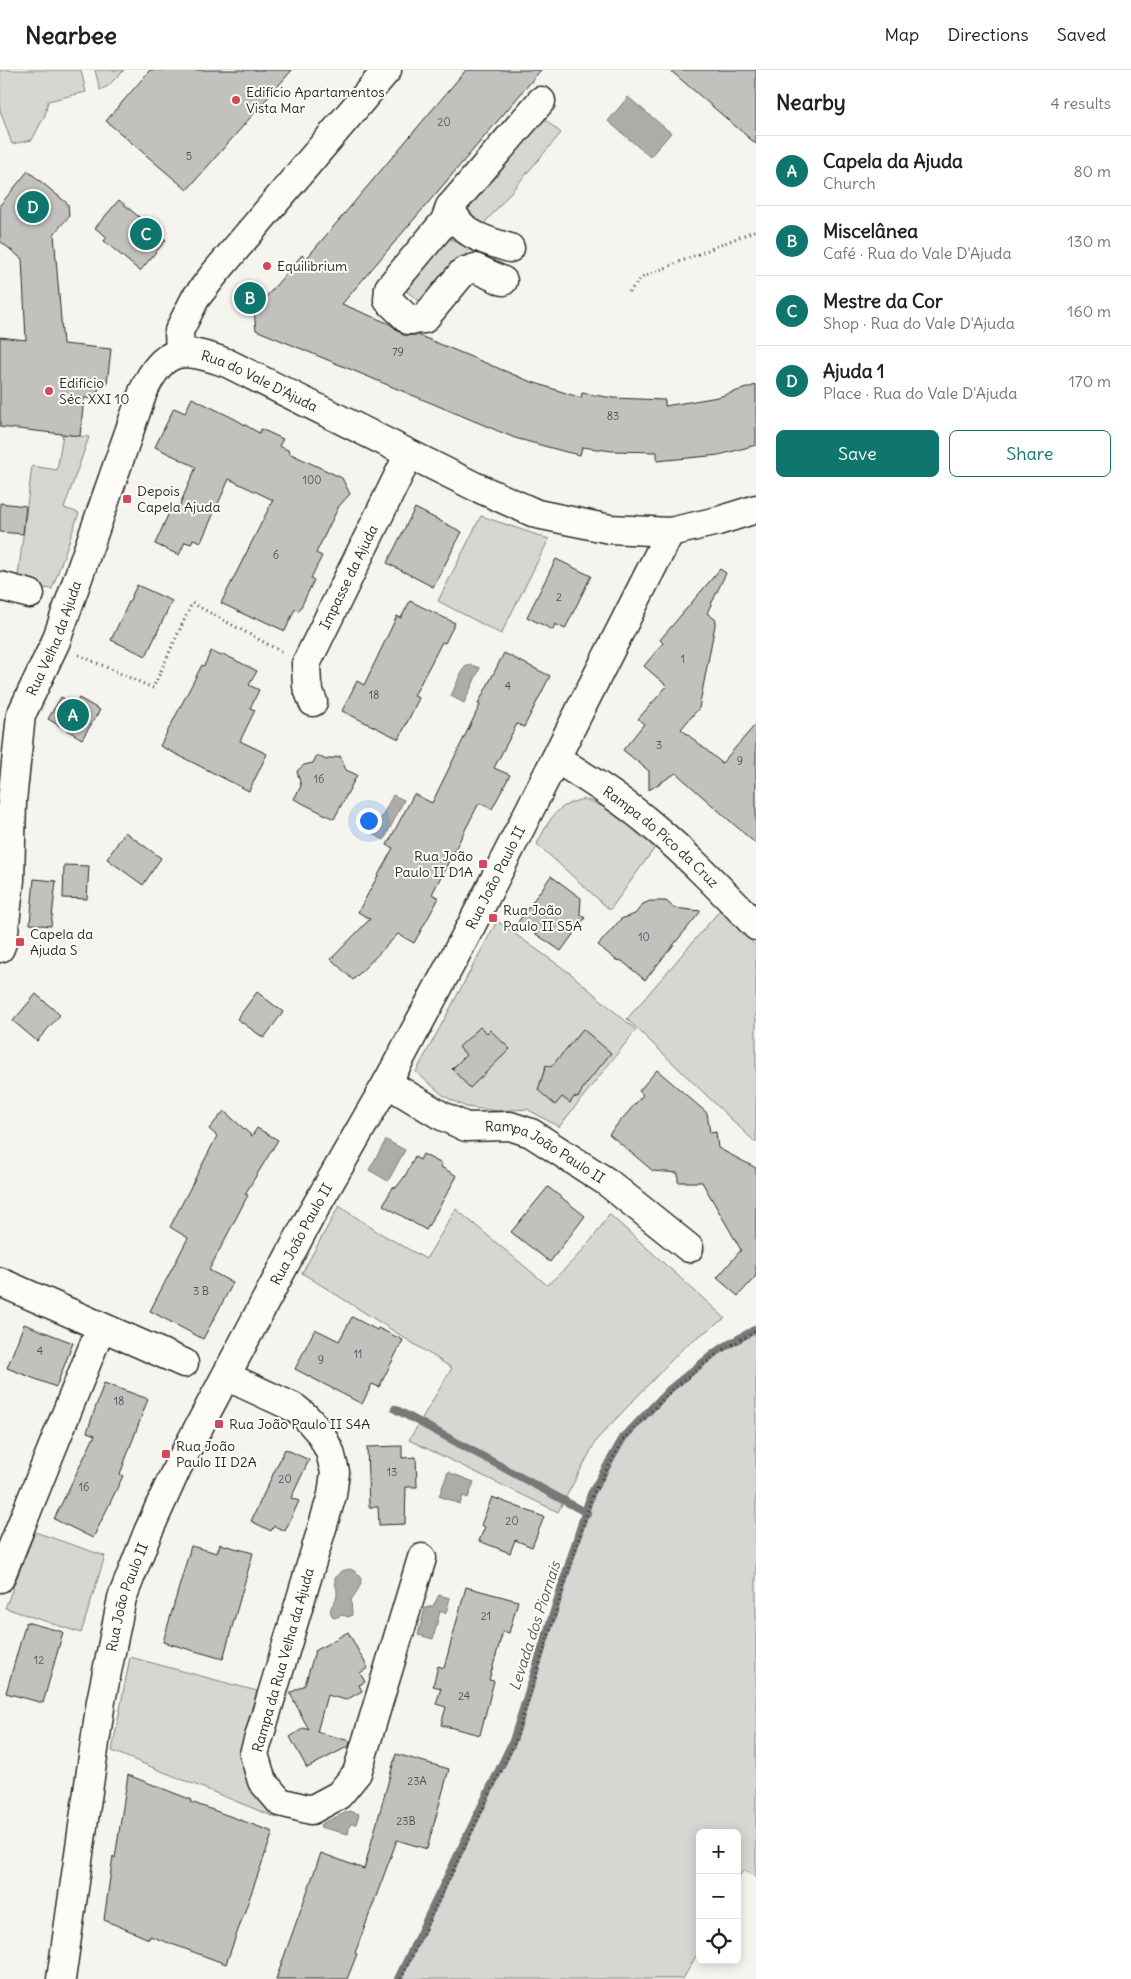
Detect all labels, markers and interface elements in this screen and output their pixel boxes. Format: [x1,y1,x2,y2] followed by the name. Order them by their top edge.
[25,20,117,50] text: Nearbee
[884,23,919,46] text: Map
[947,23,1029,46] text: Directions
[1057,23,1106,46] text: Saved
[246,83,385,117] place label: Edifício Apartamentos Vista Mar
[776,89,846,116] text: Nearby
[1050,93,1111,113] text: 4 results
[230,94,242,106] marker: Edifício Apartamentos Vista Mar
[437,115,451,129] house number: 20
[186,149,192,163] house number: 5
[823,149,963,173] text: Capela da Ajuda
[787,161,797,181] text: A
[1073,161,1111,181] text: 80 m
[823,173,876,193] text: Church
[17,188,49,226] pin: D
[130,215,162,253] pin: C
[823,219,918,243] text: Miscelânea
[787,231,797,251] text: B
[1067,231,1111,251] text: 130 m
[823,243,1012,263] text: Café · Rua do Vale D'Ajuda
[277,257,347,275] place label: Equilibrium
[261,260,273,272] marker: Equilibrium
[234,279,266,317] pin: B
[823,289,943,313] text: Mestre da Cor
[787,301,797,321] text: C
[1067,301,1111,321] text: 160 m
[823,313,1015,333] text: Shop · Rua do Vale D'Ajuda
[392,345,404,359] house number: 79
[199,346,321,416] street label: Rua do Vale D'Ajuda
[823,359,885,383] text: Ajuda 1
[786,371,798,391] text: D
[1068,371,1111,391] text: 170 m
[59,374,129,408] place label: Edifício Séc. XXI 10
[823,383,1017,403] text: Place · Rua do Vale D'Ajuda
[43,385,55,397] marker: Edifício Séc. XXI 10
[607,409,619,423] house number: 83
[776,430,939,477] button: Save
[949,430,1111,477] button: Share
[303,473,321,487] house number: 100
[137,482,221,516] place label: Depois Capela Ajuda
[121,493,133,505] marker: Depois Capela Ajuda
[315,522,382,632] street label: Impasse da Ajuda
[273,548,279,562] house number: 6
[22,579,85,699] street label: Rua Velha da Ajuda
[556,590,562,604] house number: 2
[681,652,685,666] house number: 1
[505,679,511,693] house number: 4
[369,688,379,702] house number: 18
[57,696,89,734] pin: A
[656,738,662,752] house number: 3
[737,754,743,768] house number: 9
[314,772,324,786] house number: 16
[599,782,723,892] street label: Rampa do Pico da Cruz
[356,808,382,834] your location
[462,823,529,932] street label: Rua João Paulo II
[394,847,473,881] place label: Rua João Paulo II D1A
[477,858,489,870] marker: Rua João Paulo II D1A
[503,901,582,935] place label: Rua João Paulo II S5A
[487,912,499,924] marker: Rua João Paulo II S5A
[30,925,93,959] place label: Capela da Ajuda S
[638,930,650,944] house number: 10
[14,936,26,948] marker: Capela da Ajuda S
[485,1117,608,1187] street label: Rampa João Paulo II
[267,1180,336,1288] street label: Rua João Paulo II
[193,1284,209,1298] house number: 3 B
[37,1344,43,1358] house number: 4
[354,1347,362,1361] house number: 11
[318,1353,324,1367] house number: 9
[114,1394,124,1408] house number: 18
[229,1415,370,1433] place label: Rua João Paulo II S4A
[213,1418,225,1430] marker: Rua João Paulo II S4A
[176,1437,257,1471] place label: Rua João Paulo II D2A
[160,1448,172,1460] marker: Rua João Paulo II D2A
[387,1465,397,1479] house number: 13
[278,1472,292,1486] house number: 20
[79,1480,89,1494] house number: 16
[505,1514,519,1528] house number: 20
[102,1540,152,1653] street label: Rua João Paulo II
[505,1558,565,1693] water label: Levada dos Piornais
[248,1566,318,1754] street label: Rampa da Rua Velha da Ajuda
[481,1609,491,1623] house number: 21
[34,1653,44,1667] house number: 12
[458,1689,470,1703] house number: 24
[407,1774,427,1788] house number: 23A
[396,1814,416,1828] house number: 23B
[696,1829,741,1964] map controls
[696,1829,741,1874] button: +
[696,1874,741,1919] button: −
[696,1919,741,1964] button: locate

